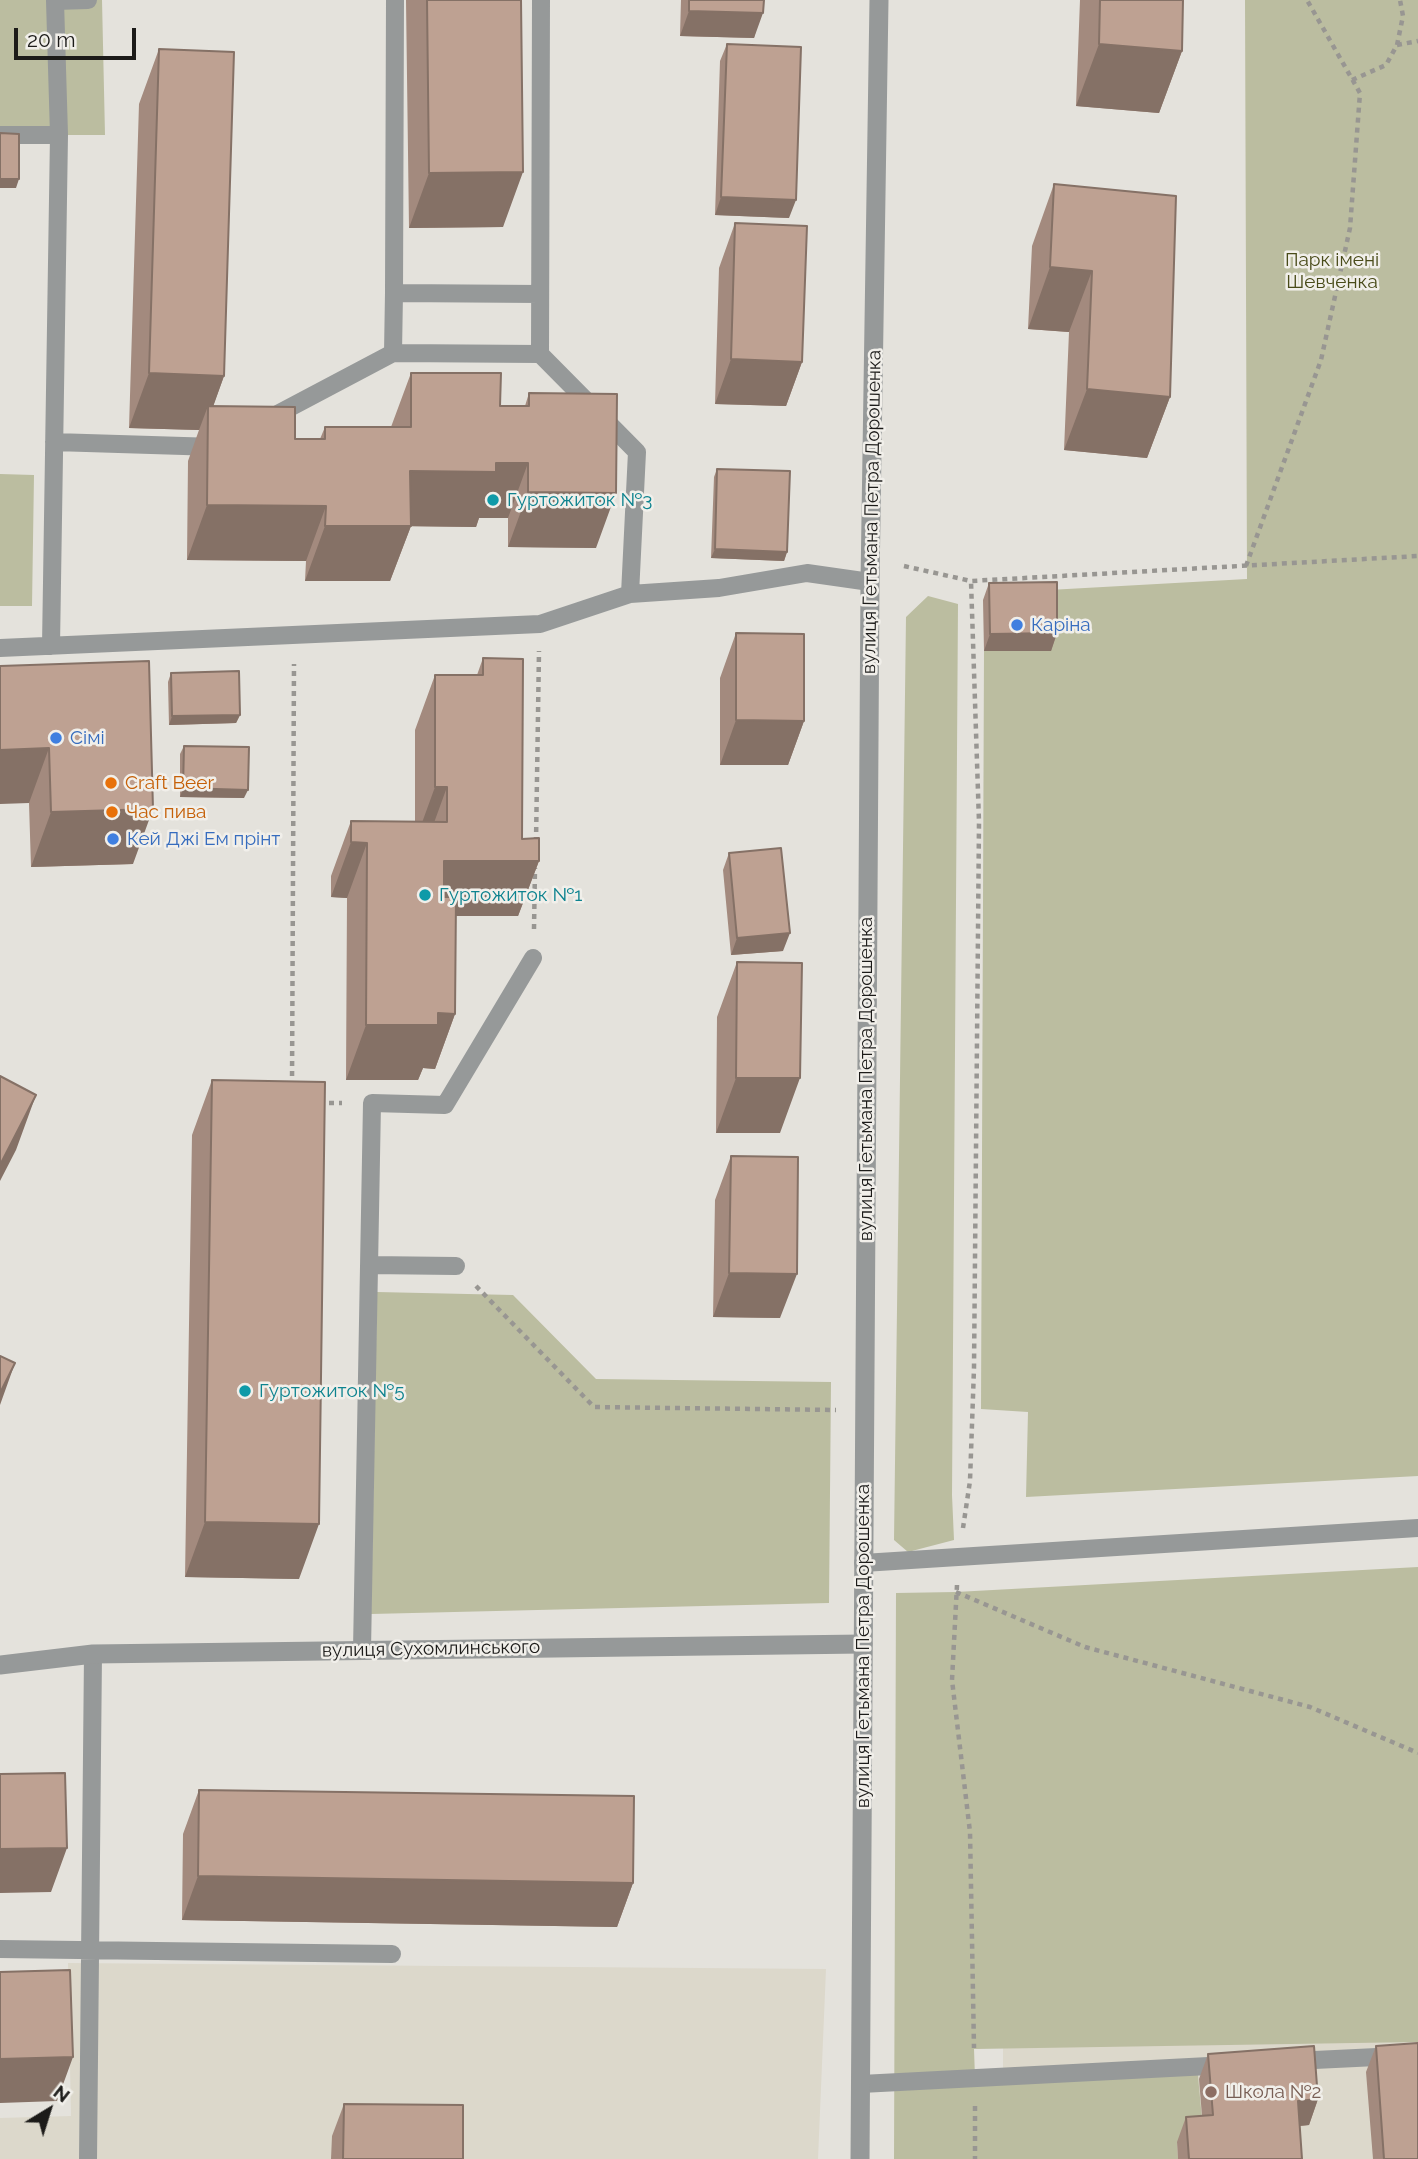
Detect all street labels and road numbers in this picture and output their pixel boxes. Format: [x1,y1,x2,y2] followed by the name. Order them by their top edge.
[858,350,886,674] street label: вулиця Гетьмана Петра Дорошенка
[855,917,877,1241] street label: вулиця Гетьмана Петра Дорошенка
[852,1484,874,1808] street label: вулиця Гетьмана Петра Дорошенка
[322,1636,540,1662] street label: вулиця Сухомлинського

